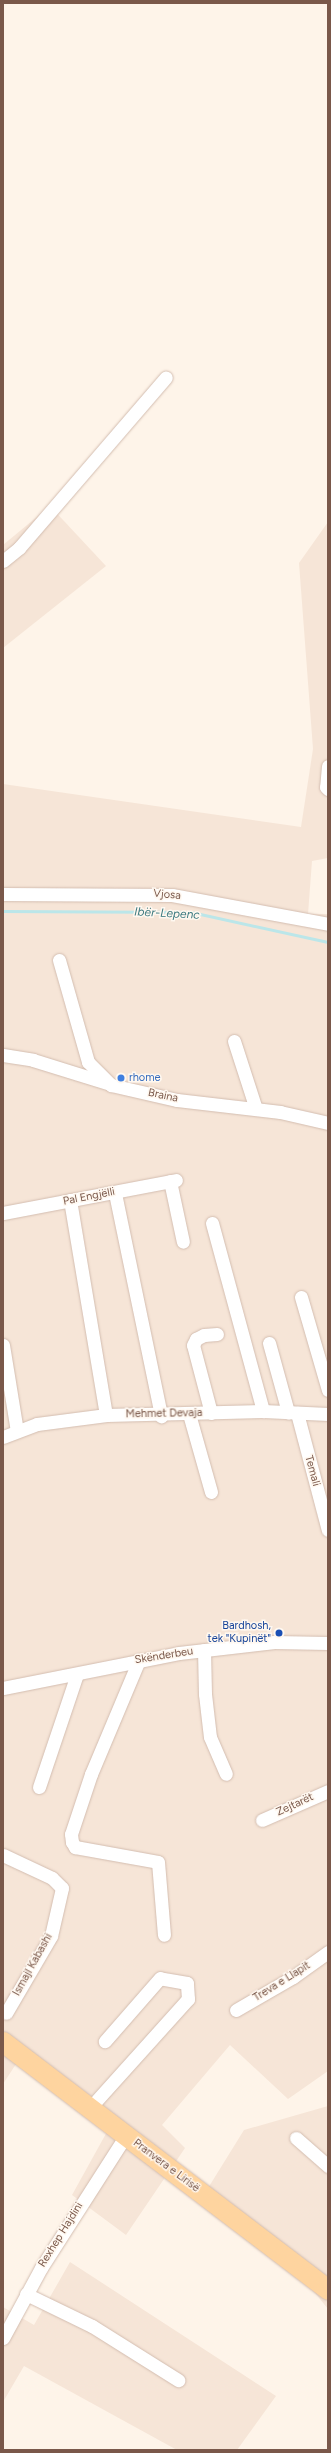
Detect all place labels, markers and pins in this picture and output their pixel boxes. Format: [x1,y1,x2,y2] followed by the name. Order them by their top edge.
[129,1071,161,1085] place label: rhome
[116,1073,126,1083] marker: rhome
[208,1620,271,1646] place label: Bardhosh, tek "Kupinët"
[274,1628,284,1638] marker: Bardhosh, tek "Kupinët"

